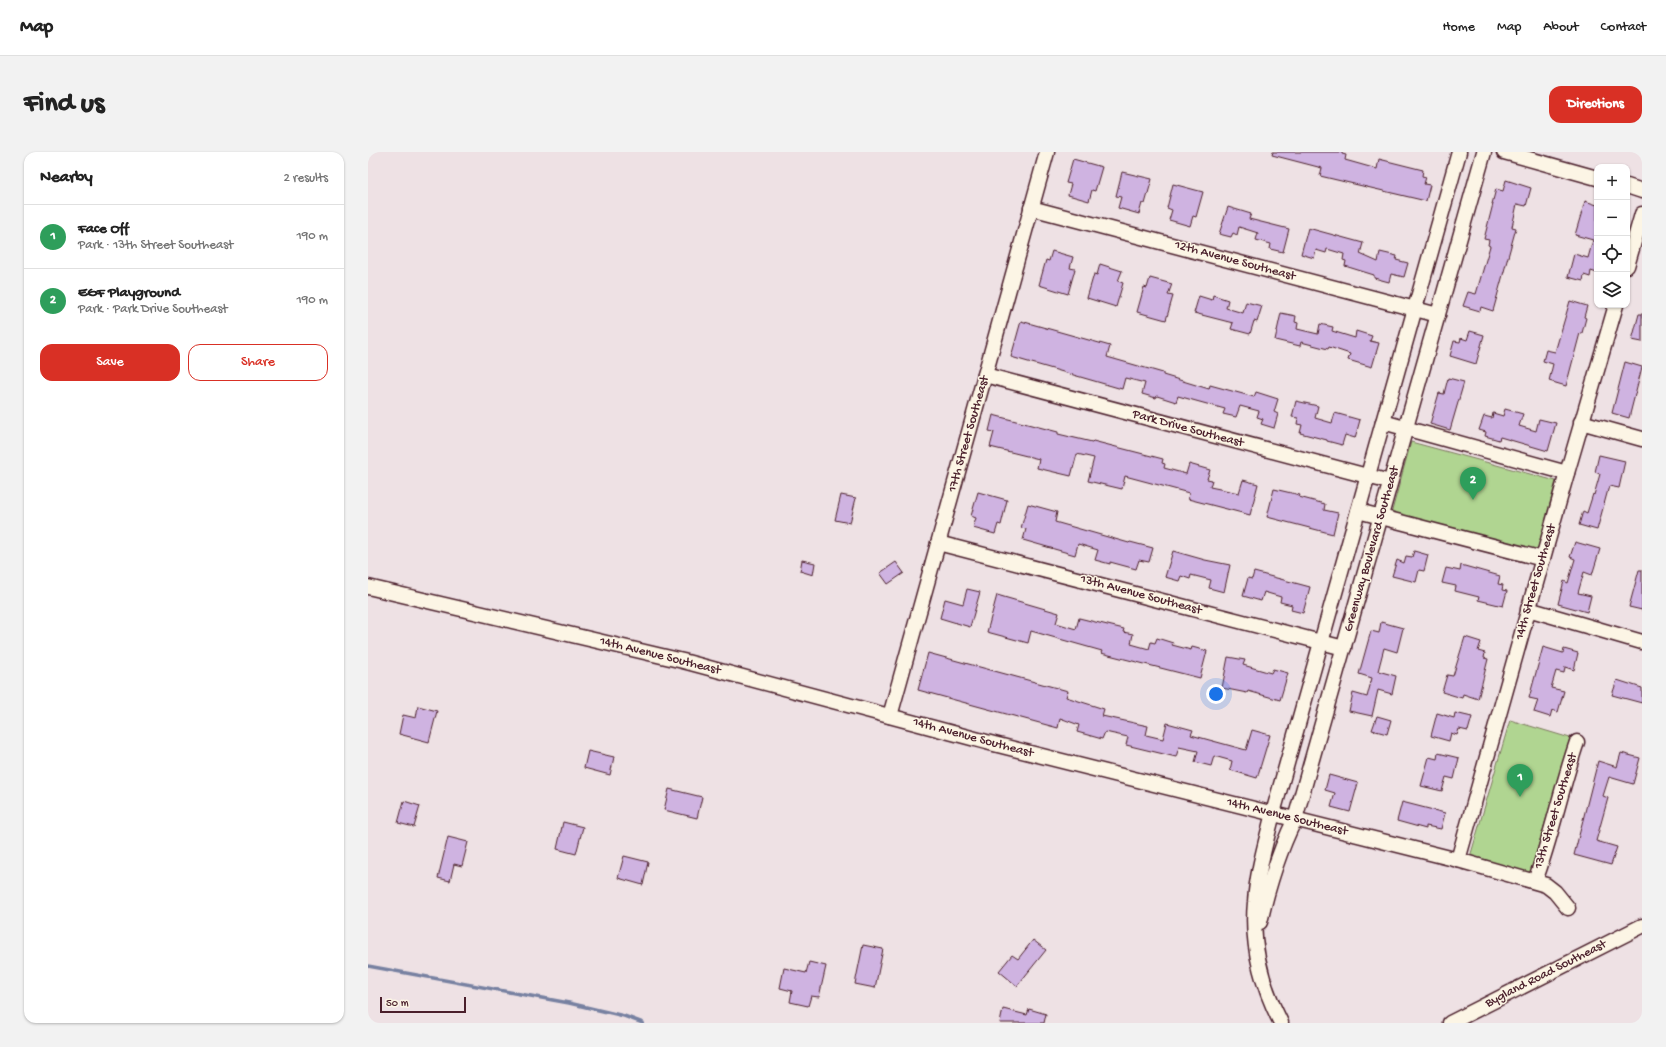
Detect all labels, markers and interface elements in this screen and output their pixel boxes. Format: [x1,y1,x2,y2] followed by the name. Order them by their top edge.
[20,16,53,39] text: Map
[1443,19,1475,36] text: Home
[1497,19,1521,36] text: Map
[1543,19,1579,36] text: About
[1601,19,1646,36] text: Contact
[1549,86,1642,123] button: Directions
[24,88,104,121] text: Find us
[1594,164,1630,308] map controls
[1594,164,1630,200] button: +
[40,168,93,188] text: Nearby
[283,171,328,186] text: 2 results
[1594,200,1630,236] button: −
[78,220,129,238] text: Face Off
[50,229,56,244] text: 1
[297,229,328,244] text: 190 m
[1594,236,1630,272] button: locate
[1172,237,1299,285] street label: 12th Avenue Southeast
[78,238,233,253] text: Park · 13th Street Southeast
[1594,272,1630,308] button: layers
[78,284,180,302] text: EGF Playground
[50,293,56,308] text: 2
[297,293,328,308] text: 190 m
[78,302,228,317] text: Park · Park Drive Southeast
[40,344,180,381] button: Save
[188,344,328,381] button: Share
[945,372,993,495] street label: 17th Street Southeast
[1130,407,1247,451] street label: Park Drive Southeast
[1341,463,1403,634] street label: Greenway Boulevard Southeast
[1460,467,1486,500] pin: 2
[1512,521,1560,643] street label: 14th Street Southeast
[1078,571,1205,619] street label: 13th Avenue Southeast
[597,633,724,679] street label: 14th Avenue Southeast
[1206,684,1226,704] your location
[910,714,1037,762] street label: 14th Avenue Southeast
[1531,750,1581,872] street label: 13th Street Southeast
[1507,764,1533,797] pin: 1
[1224,794,1351,840] street label: 14th Avenue Southeast
[1482,936,1611,1012] street label: Bygland Road Southeast
[380,995,466,1014] scale bar
[386,998,408,1010] text: 50 m

